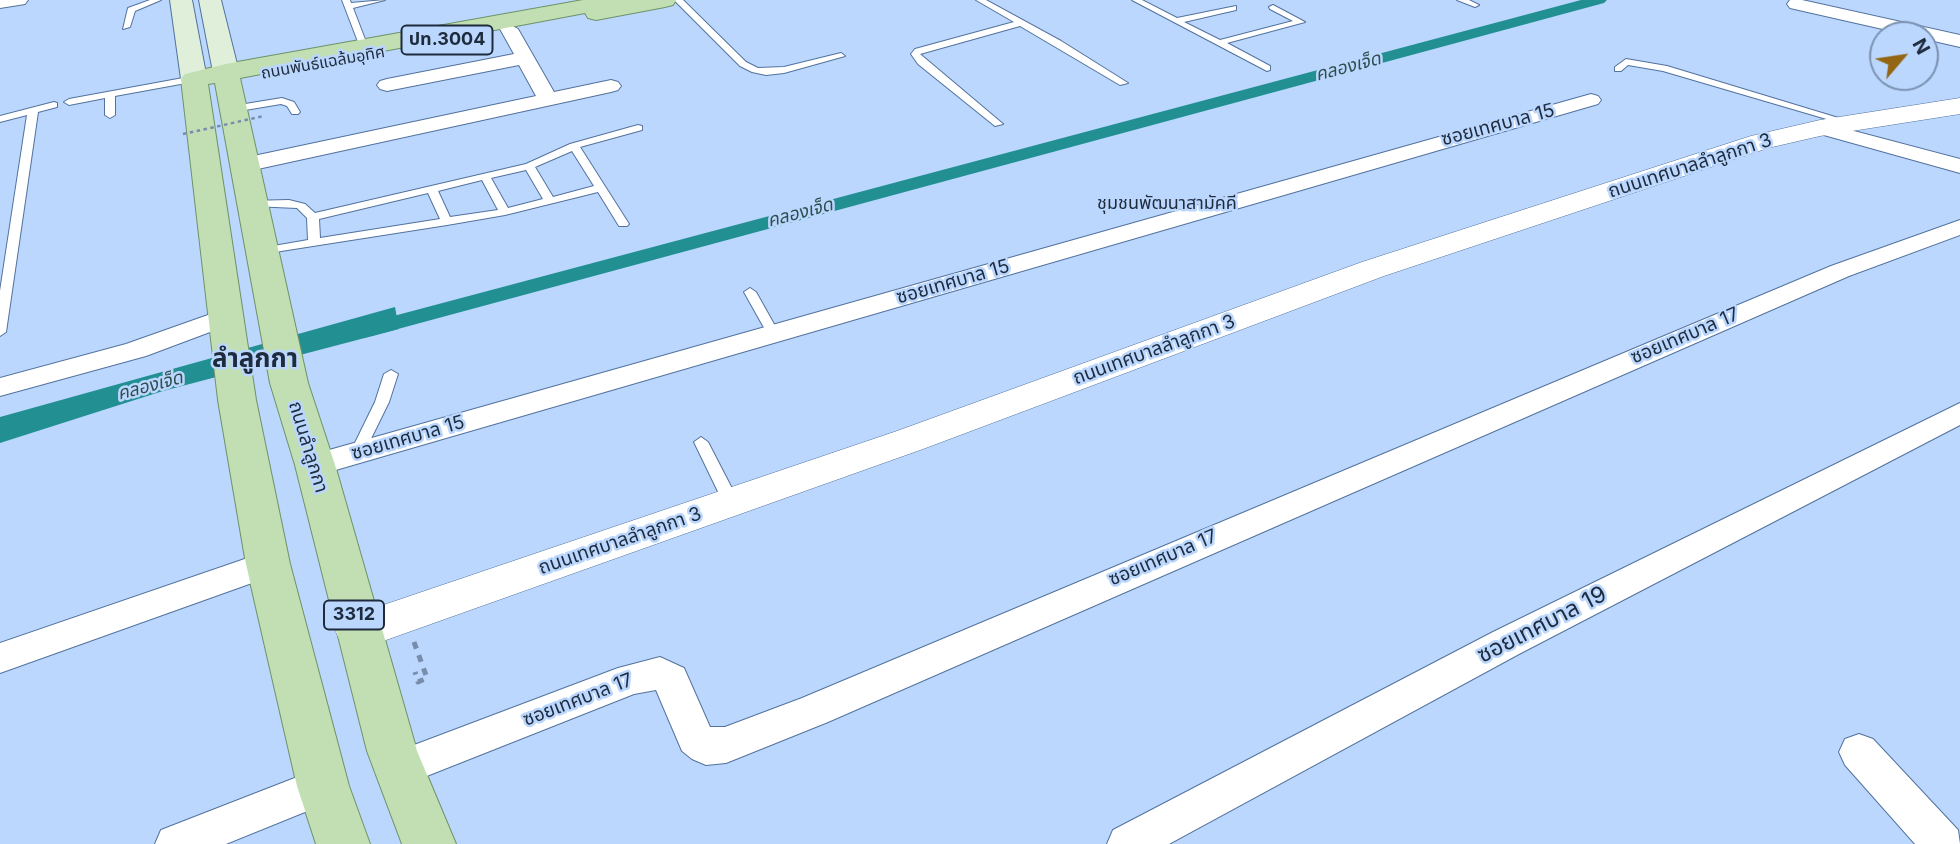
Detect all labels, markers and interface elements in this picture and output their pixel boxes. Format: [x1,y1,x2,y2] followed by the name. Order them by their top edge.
[1869,21,1939,91] north arrow
[402,26,492,55] road number: ปท.3004
[1907,35,1935,58] text: N
[260,43,386,83] street label: ถนนพันธ์แฉล้มอุทิศ
[1313,48,1383,86] water label: คลองเจ็ด
[1439,99,1557,151] street label: ซอยเทศบาล 15
[1605,129,1775,203] street label: ถนนเทศบาลลำลูกกา 3
[1097,193,1237,215] district label: ชุมชนพัฒนาสามัคคี
[765,194,835,232] water label: คลองเจ็ด
[894,255,1012,309] street label: ซอยเทศบาล 15
[1627,303,1743,369] street label: ซอยเทศบาล 17
[1070,310,1238,390] street label: ถนนเทศบาลลำลูกกา 3
[212,343,298,375] district label: ลำลูกกา
[115,367,185,405] water label: คลองเจ็ด
[283,398,333,496] street label: ถนนลำลูกกา
[349,411,467,465] street label: ซอยเทศบาล 15
[536,502,704,580] street label: ถนนเทศบาลลำลูกกา 3
[1105,525,1221,591] street label: ซอยเทศบาล 17
[1473,581,1611,669] street label: ซอยเทศบาล 19
[324,600,384,630] road number: 3312
[520,669,636,731] street label: ซอยเทศบาล 17

